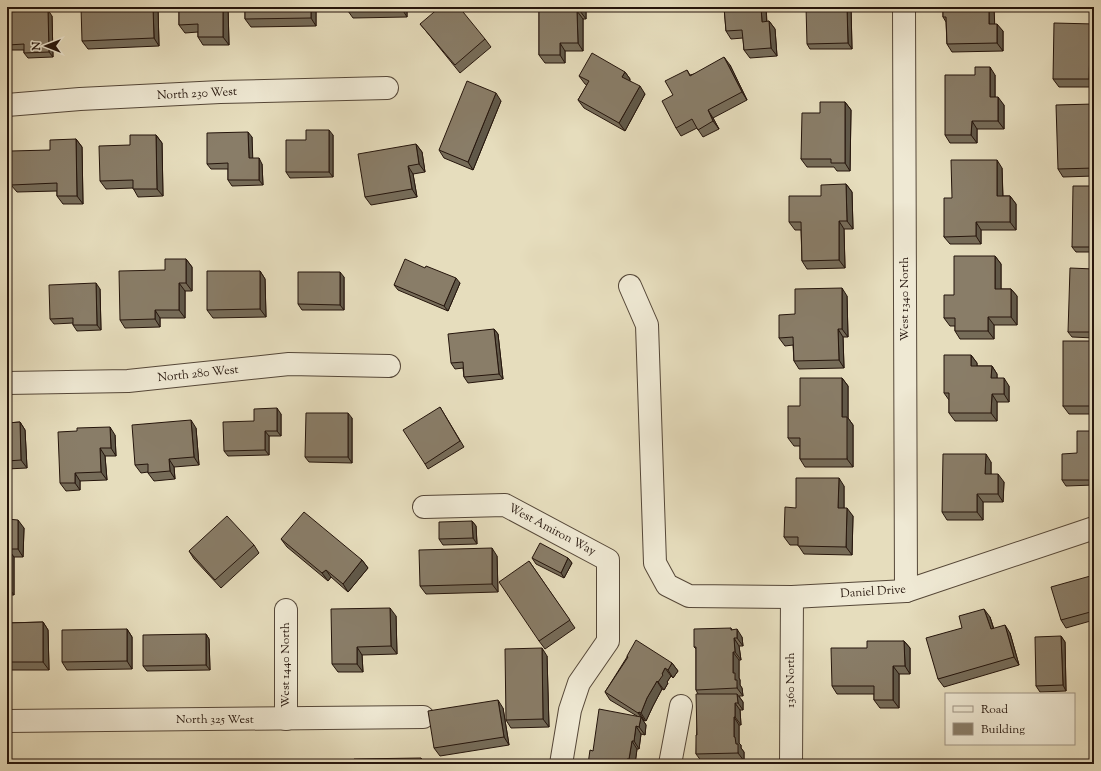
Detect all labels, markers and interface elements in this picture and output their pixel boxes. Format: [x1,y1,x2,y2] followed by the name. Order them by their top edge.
[26,26,66,66] north arrow
[29,41,45,51] text: N
[157,83,237,105] street label: North 230 West
[896,257,914,341] street label: West 1340 North
[157,361,239,387] street label: North 280 West
[505,499,599,561] street label: West Amiron Way
[840,581,907,603] street label: Daniel Drive
[277,622,295,708] street label: West 1440 North
[782,652,800,708] street label: 1360 North
[945,693,1075,745] legend
[981,701,1008,719] text: Road
[176,711,254,729] street label: North 325 West
[981,721,1025,739] text: Building

